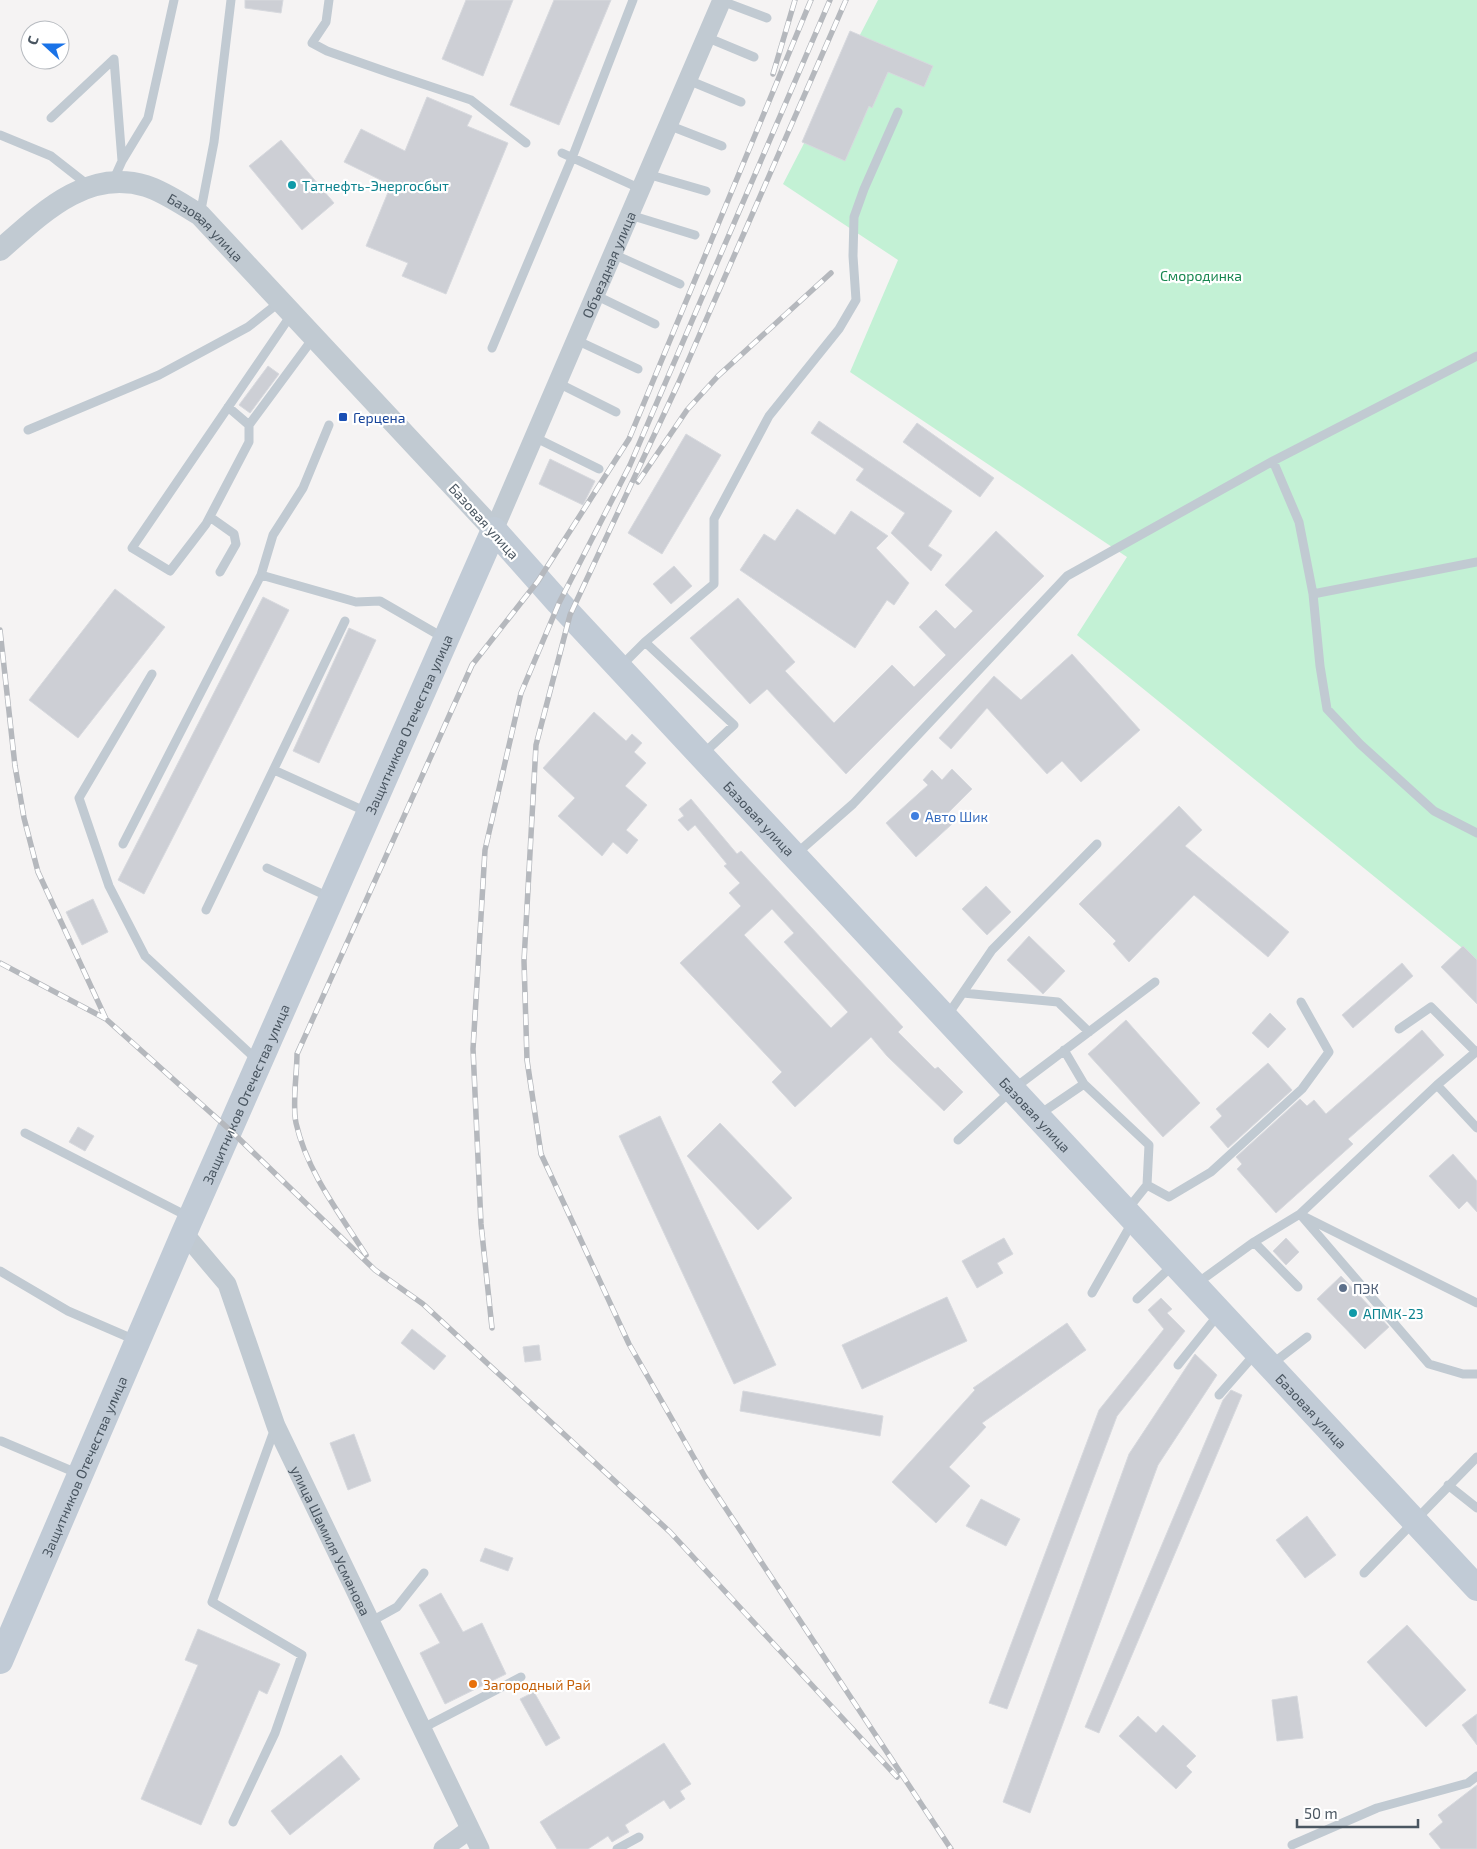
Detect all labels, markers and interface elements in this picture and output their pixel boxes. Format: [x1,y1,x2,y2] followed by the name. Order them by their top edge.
[20,20,70,70] north arrow
[23,33,42,47] text: С
[302,177,449,194] place label: Татнефть-Энергосбыт
[286,179,298,191] marker: Татнефть-Энергосбыт
[165,189,247,265] street label: Базовая улица
[578,208,639,321] street label: Объездная улица
[1160,267,1242,284] park label: Смородинка
[353,409,405,426] place label: Герцена
[337,411,349,423] marker: Герцена
[445,480,523,562] street label: Базовая улица
[361,631,456,817] street label: Защитников Отечества улица
[720,777,799,859] street label: Базовая улица
[925,808,988,825] place label: Авто Шик
[909,810,921,822] marker: Авто Шик
[198,1001,293,1186] street label: Защитников Отечества улица
[997,1073,1075,1155] street label: Базовая улица
[1353,1280,1379,1297] place label: ПЭК
[1337,1282,1349,1294] marker: ПЭК
[1363,1305,1424,1322] place label: АПМК-23
[1347,1307,1359,1319] marker: АПМК-23
[1273,1370,1351,1452] street label: Базовая улица
[37,1373,130,1559] street label: Защитников Отечества улица
[288,1463,375,1618] street label: улица Шамиля Усманова
[483,1676,591,1693] place label: Загородный Рай
[467,1678,479,1690] marker: Загородный Рай
[1297,1796,1418,1828] scale bar
[1304,1804,1338,1822] text: 50 m

